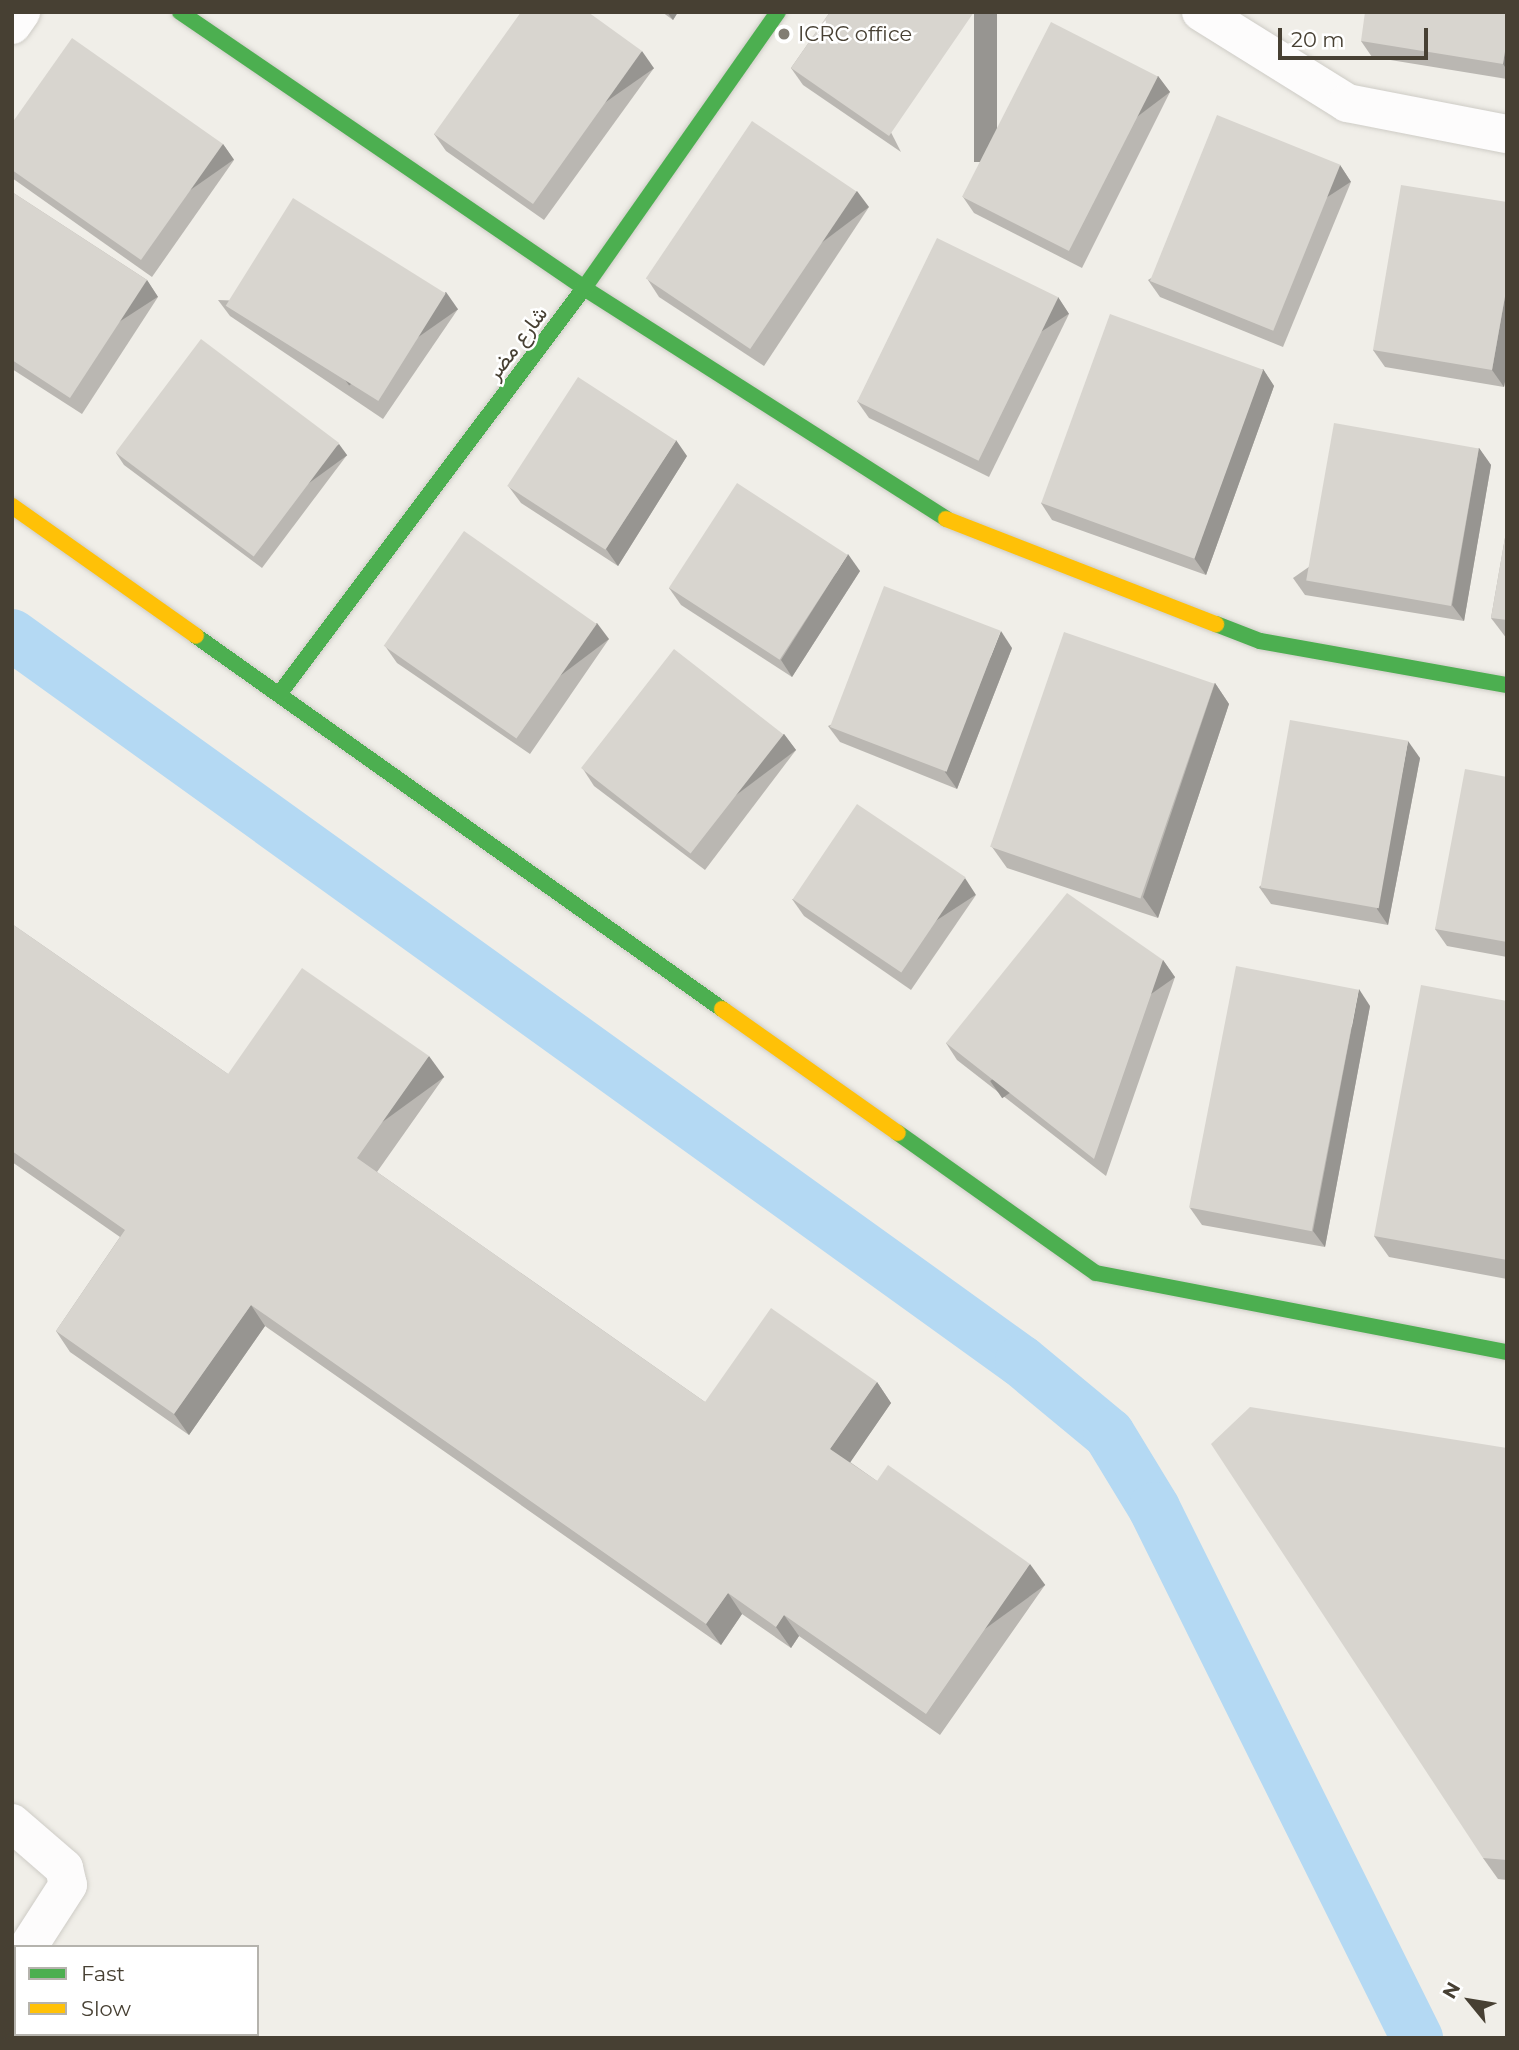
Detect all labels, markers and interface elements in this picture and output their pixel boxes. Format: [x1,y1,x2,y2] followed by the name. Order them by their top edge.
[1281,14,1432,58] scale bar
[798,21,912,47] place label: ICRC office
[776,26,792,42] marker: ICRC office
[1291,27,1345,52] text: 20 m
[481,301,553,385] street label: شارع مضر
[14,1945,259,2036] legend
[81,1961,125,1986] text: Fast
[1435,1966,1505,2036] north arrow
[1438,1978,1465,2003] text: N
[81,1996,131,2021] text: Slow

